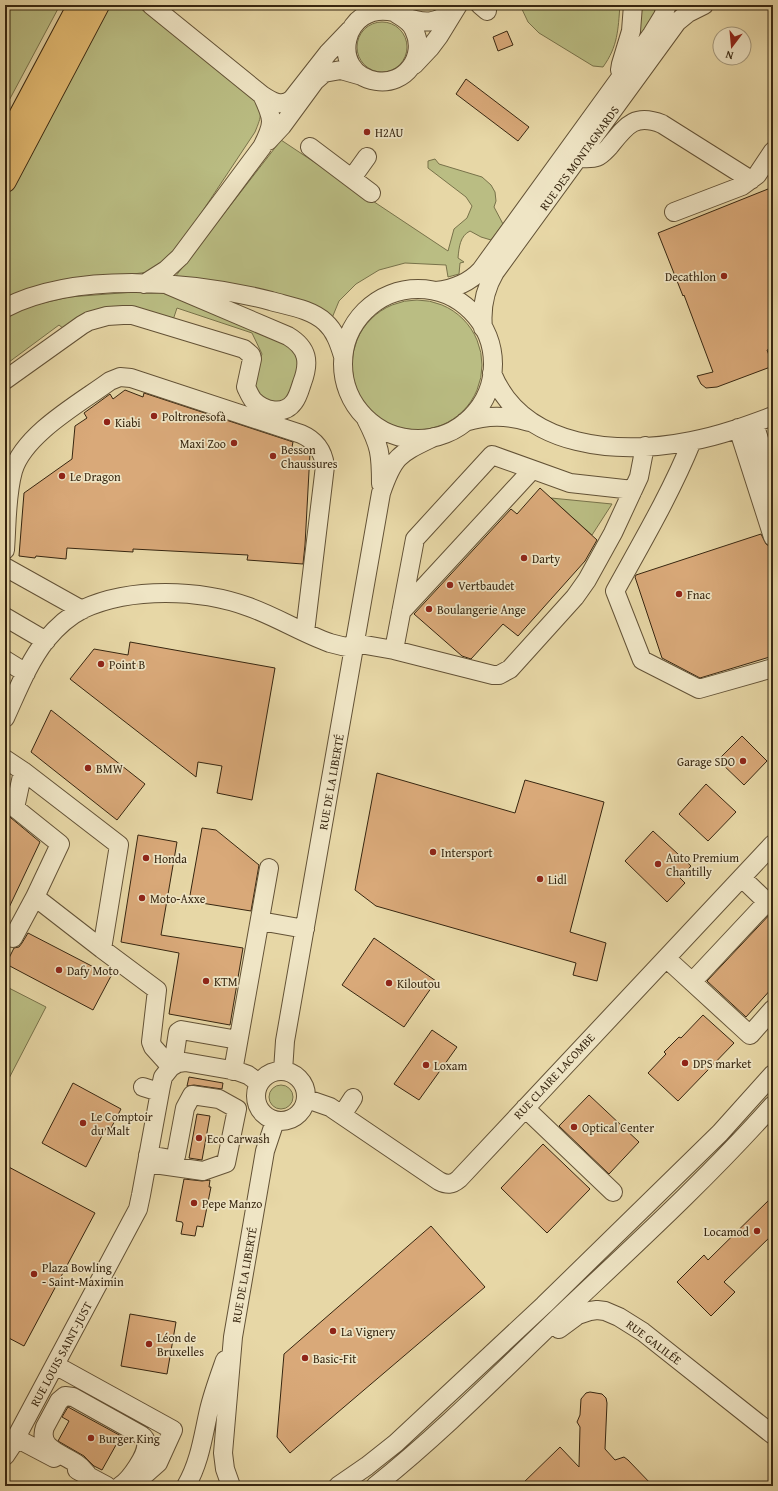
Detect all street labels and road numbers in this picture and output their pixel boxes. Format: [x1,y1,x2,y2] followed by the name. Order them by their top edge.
[535,102,623,214] street label: RUE DES MONTAGNARDS
[314,733,348,831] street label: RUE DE LA LIBERTÉ
[510,1029,598,1123] street label: RUE CLAIRE LACOMBE
[227,1226,261,1324] street label: RUE DE LA LIBERTÉ
[26,1298,96,1409] street label: RUE LOUIS SAINT-JUST
[623,1316,685,1368] street label: RUE GALILÉE

